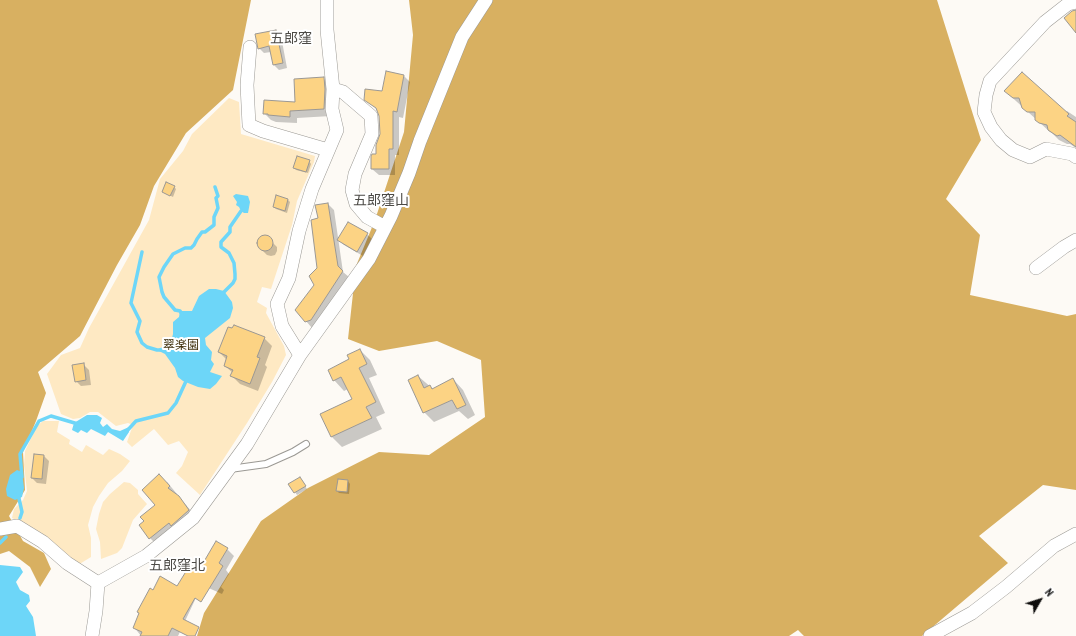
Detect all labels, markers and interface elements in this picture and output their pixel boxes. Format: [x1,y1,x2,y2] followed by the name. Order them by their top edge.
[270,31,312,47] district label: 五郎窪
[353,193,409,209] district label: 五郎窪山
[163,339,199,353] park label: 翠楽園
[149,558,205,574] district label: 五郎窪北
[1020,580,1060,620] north arrow
[1042,586,1057,599] text: N

